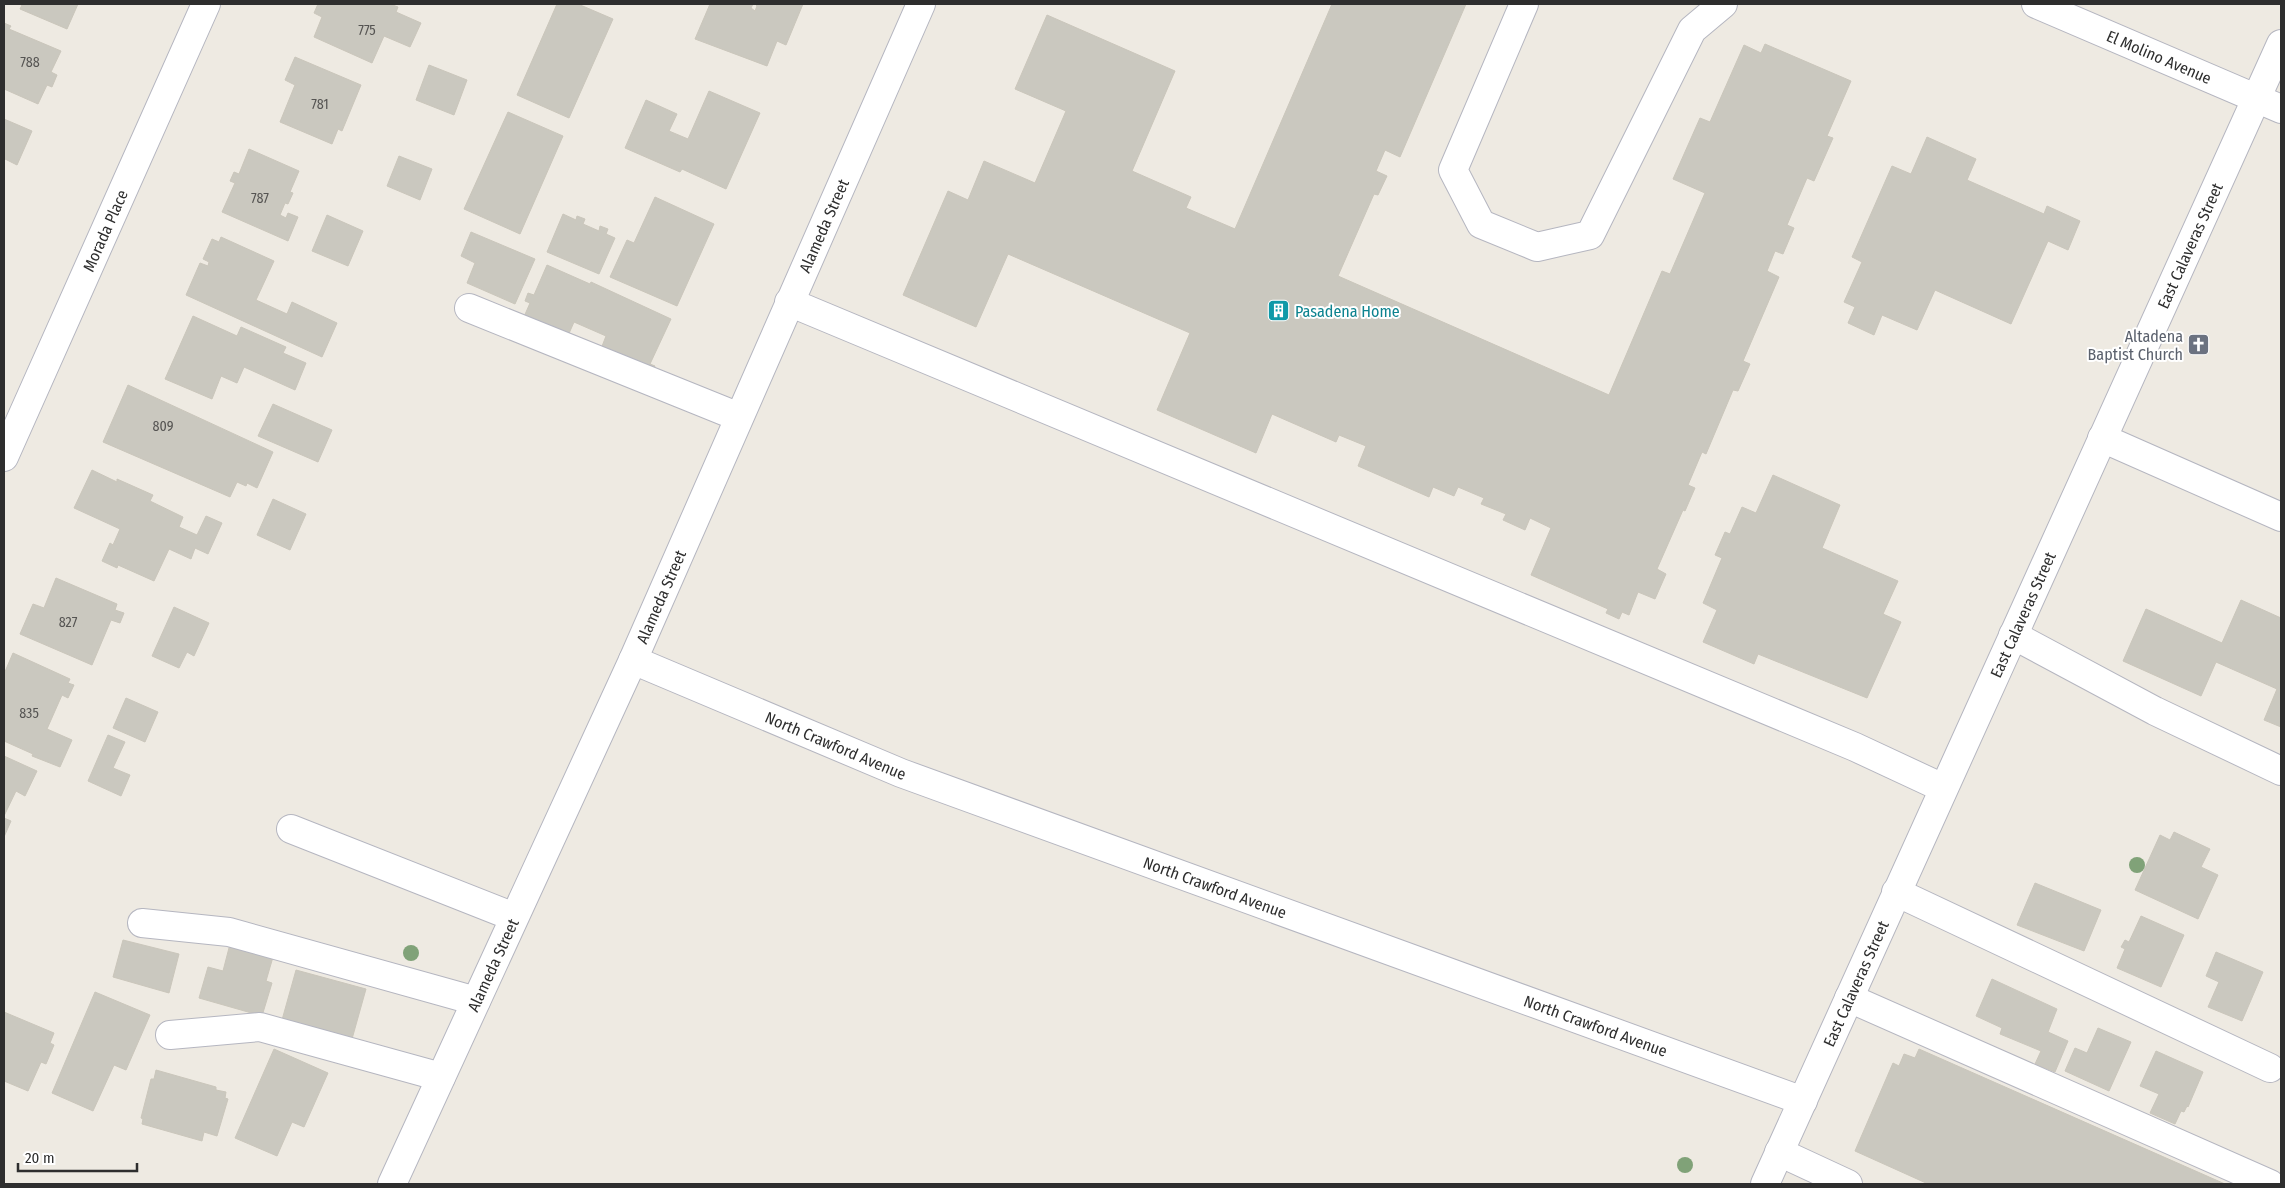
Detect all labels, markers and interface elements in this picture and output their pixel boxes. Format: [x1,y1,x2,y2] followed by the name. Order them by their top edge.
[358,22,376,39] house number: 775
[2104,26,2215,88] street label: El Molino Avenue
[20,54,40,71] house number: 788
[311,96,329,113] house number: 781
[795,175,853,275] street label: Alameda Street
[2153,179,2227,312] street label: East Calaveras Street
[78,187,132,274] street label: Morada Place
[251,190,269,207] house number: 787
[1267,299,1291,323] building icon: Pasadena Home
[1295,302,1400,321] place label: Pasadena Home
[2088,327,2183,364] place label: Altadena Baptist Church
[2187,333,2211,357] church icon: Altadena Baptist Church
[153,418,174,435] house number: 809
[632,546,690,646] street label: Alameda Street
[1986,548,2060,681] street label: East Calaveras Street
[59,614,78,631] house number: 827
[19,705,39,722] house number: 835
[762,707,909,784] street label: North Crawford Avenue
[1141,852,1289,922] street label: North Crawford Avenue
[463,915,523,1015] street label: Alameda Street
[1819,917,1893,1049] street label: East Calaveras Street
[1521,991,1670,1060] street label: North Crawford Avenue
[18,1140,136,1172] scale bar
[25,1149,55,1167] text: 20 m

